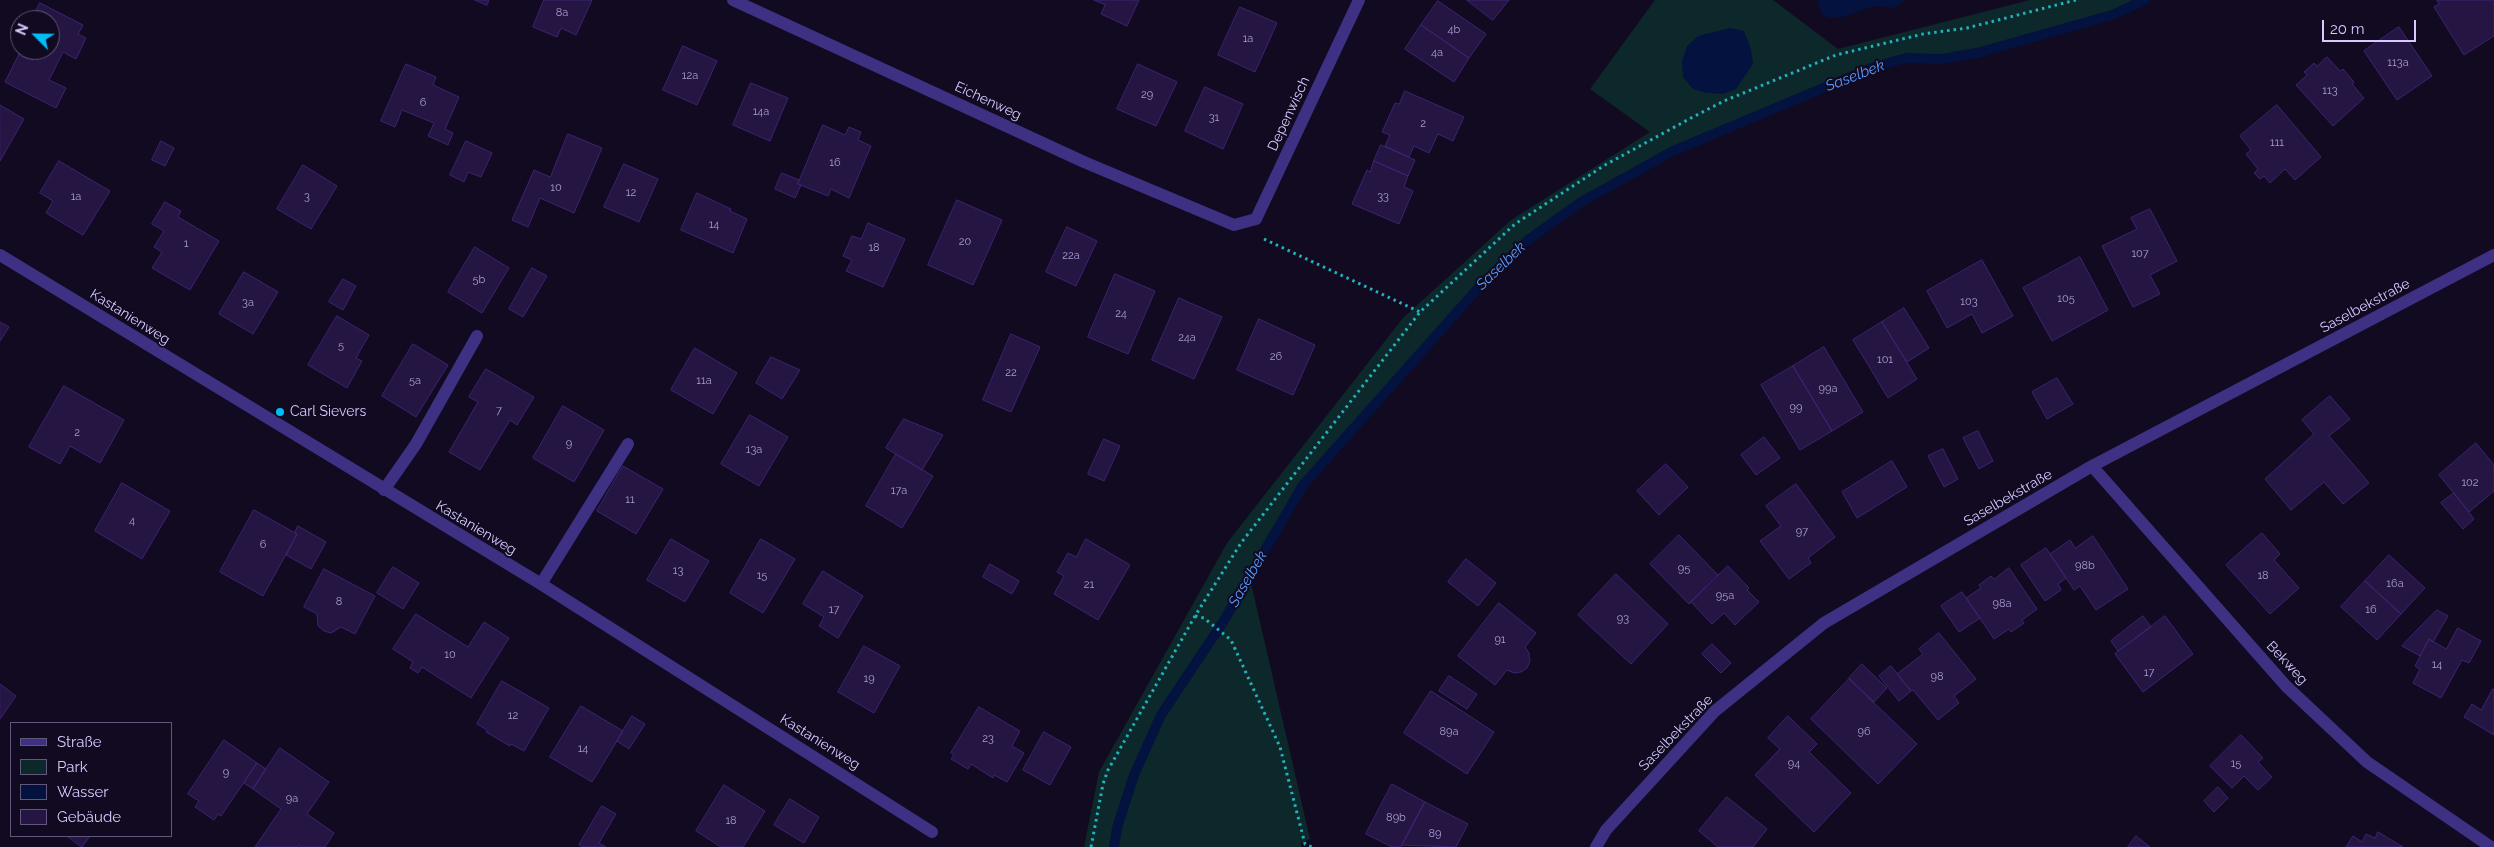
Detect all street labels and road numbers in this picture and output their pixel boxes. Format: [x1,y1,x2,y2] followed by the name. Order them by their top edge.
[1264,74,1314,154] street label: Depenwisch
[952,78,1024,124] street label: Eichenweg
[2317,275,2413,337] street label: Saselbekstraße
[87,286,173,348] street label: Kastanienweg
[1961,466,2055,530] street label: Saselbekstraße
[433,497,519,559] street label: Kastanienweg
[2263,638,2311,688] street label: Bekweg
[1636,692,1716,774] street label: Saselbekstraße
[777,711,863,773] street label: Kastanienweg

